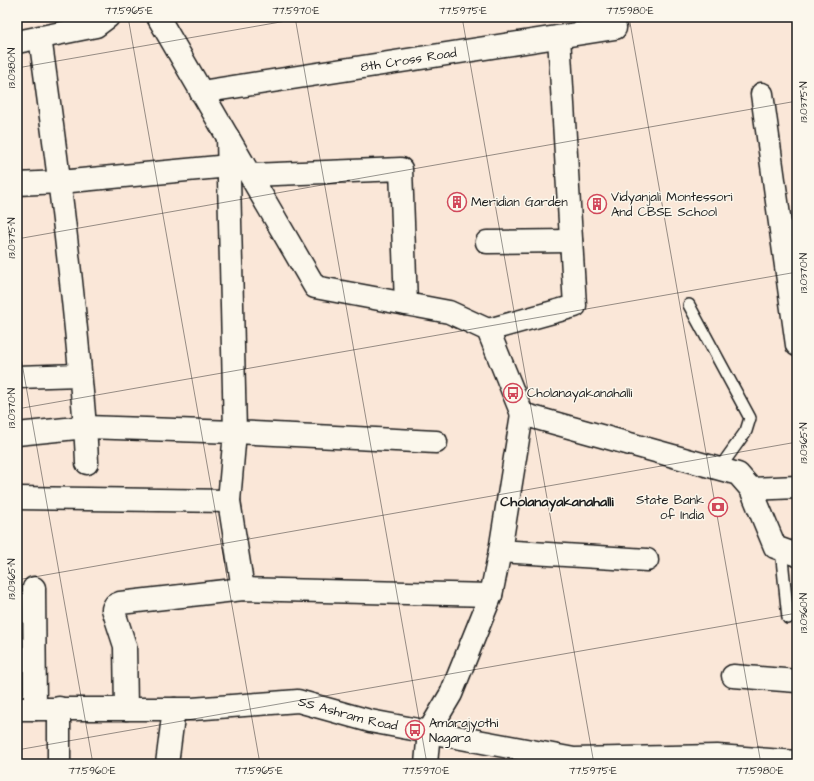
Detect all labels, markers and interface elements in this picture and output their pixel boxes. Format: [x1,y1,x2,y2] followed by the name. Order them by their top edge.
[105,4,153,18] text: 77.5965°E
[272,4,320,18] text: 77.5970°E
[439,4,487,18] text: 77.5975°E
[606,4,654,18] text: 77.5980°E
[359,44,458,76] street label: 8th Cross Road
[5,48,19,88] text: 13.0380°N
[797,82,811,122] text: 13.0375°N
[611,188,733,221] place label: Vidyanjali Montessori And CBSE School
[446,191,468,213] building icon: Meridian Garden
[471,193,568,211] place label: Meridian Garden
[586,193,608,215] building icon: Vidyanjali Montessori And CBSE School
[5,218,19,258] text: 13.0375°N
[797,253,811,293] text: 13.0370°N
[502,382,524,404] bus stop icon: Cholanayakanahalli
[527,384,632,403] place label: Cholanayakanahalli
[5,388,19,428] text: 13.0370°N
[797,423,811,464] text: 13.0365°N
[636,491,704,524] place label: State Bank of India
[500,492,615,512] district label: Cholanayakanahalli
[707,496,729,518] bank icon: State Bank of India
[5,559,19,600] text: 13.0365°N
[797,593,811,633] text: 13.0360°N
[296,692,400,735] street label: SS Ashram Road
[429,714,498,748] place label: Amarajyothi Nagara
[404,719,426,741] bus stop icon: Amarajyothi Nagara
[68,764,116,778] text: 77.5960°E
[235,764,283,778] text: 77.5965°E
[402,764,450,778] text: 77.5970°E
[569,764,617,778] text: 77.5975°E
[736,764,784,778] text: 77.5980°E

